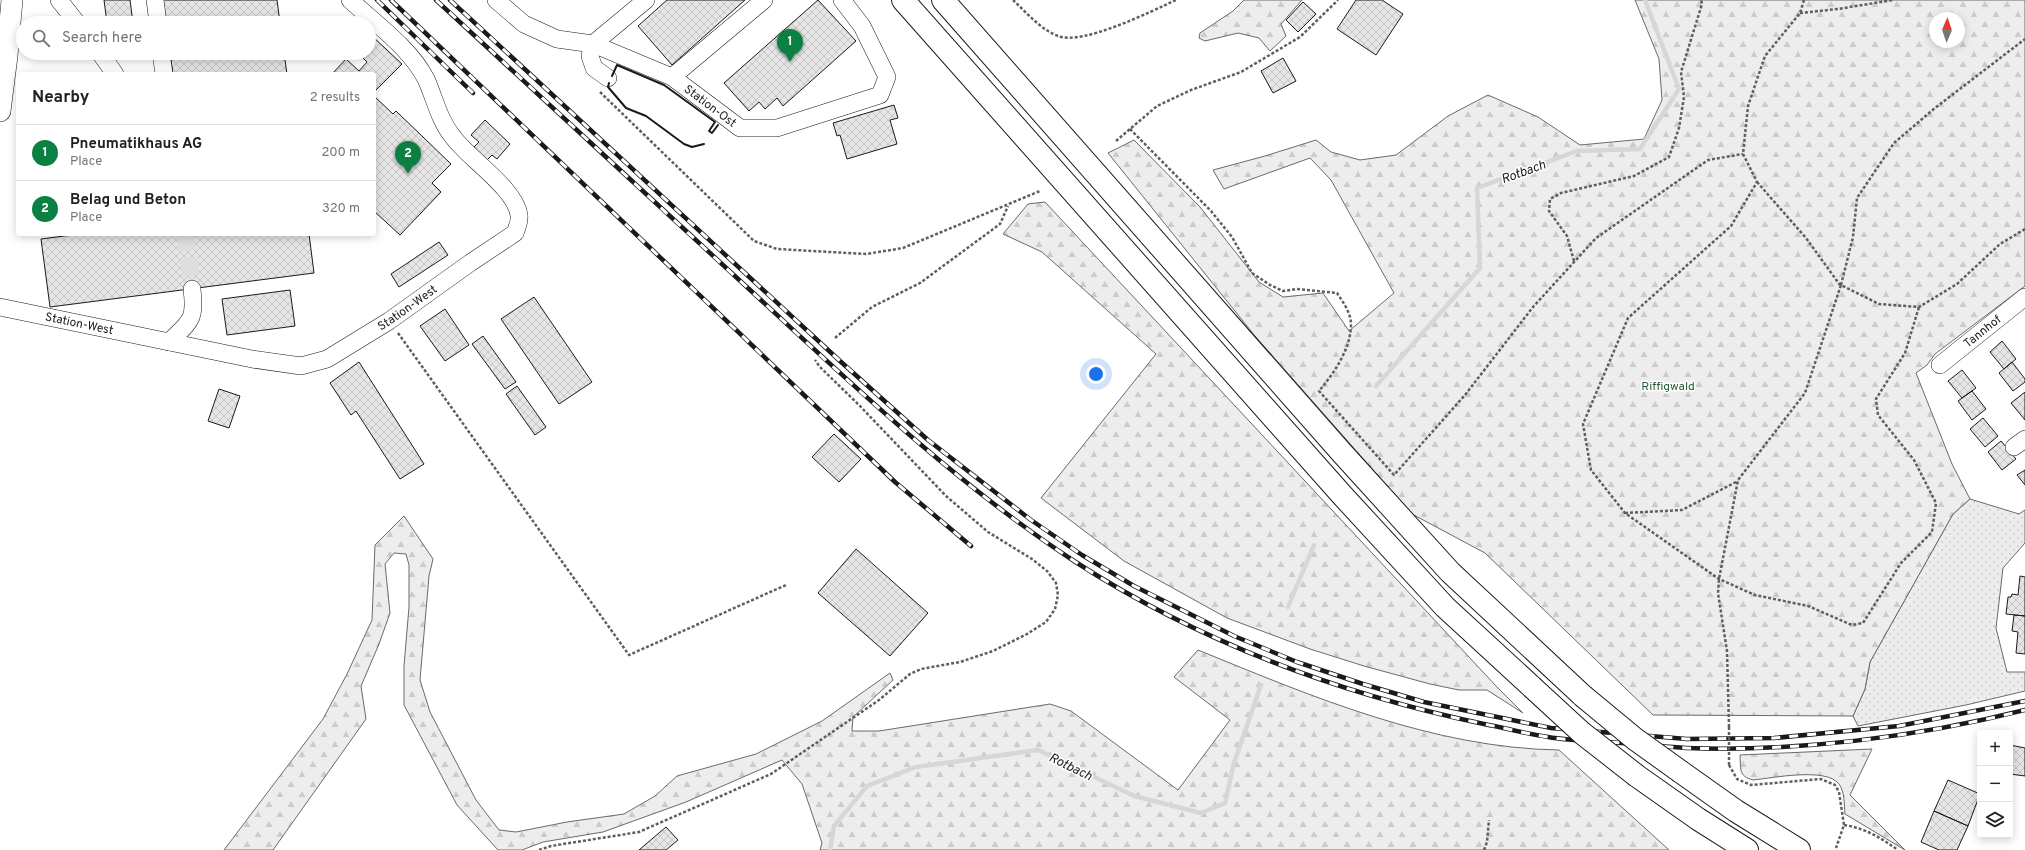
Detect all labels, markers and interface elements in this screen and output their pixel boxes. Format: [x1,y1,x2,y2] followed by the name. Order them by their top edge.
[1929,12,1965,48] north arrow
[16,16,376,60] search box
[30,27,52,49] icon: search
[62,29,142,48] text: Search here
[777,29,803,62] pin: 1
[680,82,739,131] street label: Station-Ost
[32,87,89,109] text: Nearby
[310,90,360,106] text: 2 results
[70,135,202,154] text: Pneumatikhaus AG
[395,141,421,174] pin: 2
[42,145,48,161] text: 1
[321,145,360,161] text: 200 m
[70,154,102,170] text: Place
[1499,157,1548,188] water label: Rotbach
[70,191,186,210] text: Belag und Beton
[41,201,49,217] text: 2
[322,201,360,217] text: 320 m
[70,210,102,226] text: Place
[375,282,441,335] street label: Station-West
[44,310,115,339] street label: Station-West
[1961,312,2005,352] street label: Tannhof
[1086,364,1106,384] your location
[1641,379,1695,395] park label: Riffigwald
[1977,730,2013,838] map controls
[1977,730,2013,766] button: +
[1046,750,1094,785] water label: Rotbach
[1977,766,2013,802] button: −
[1977,802,2013,838] button: layers

